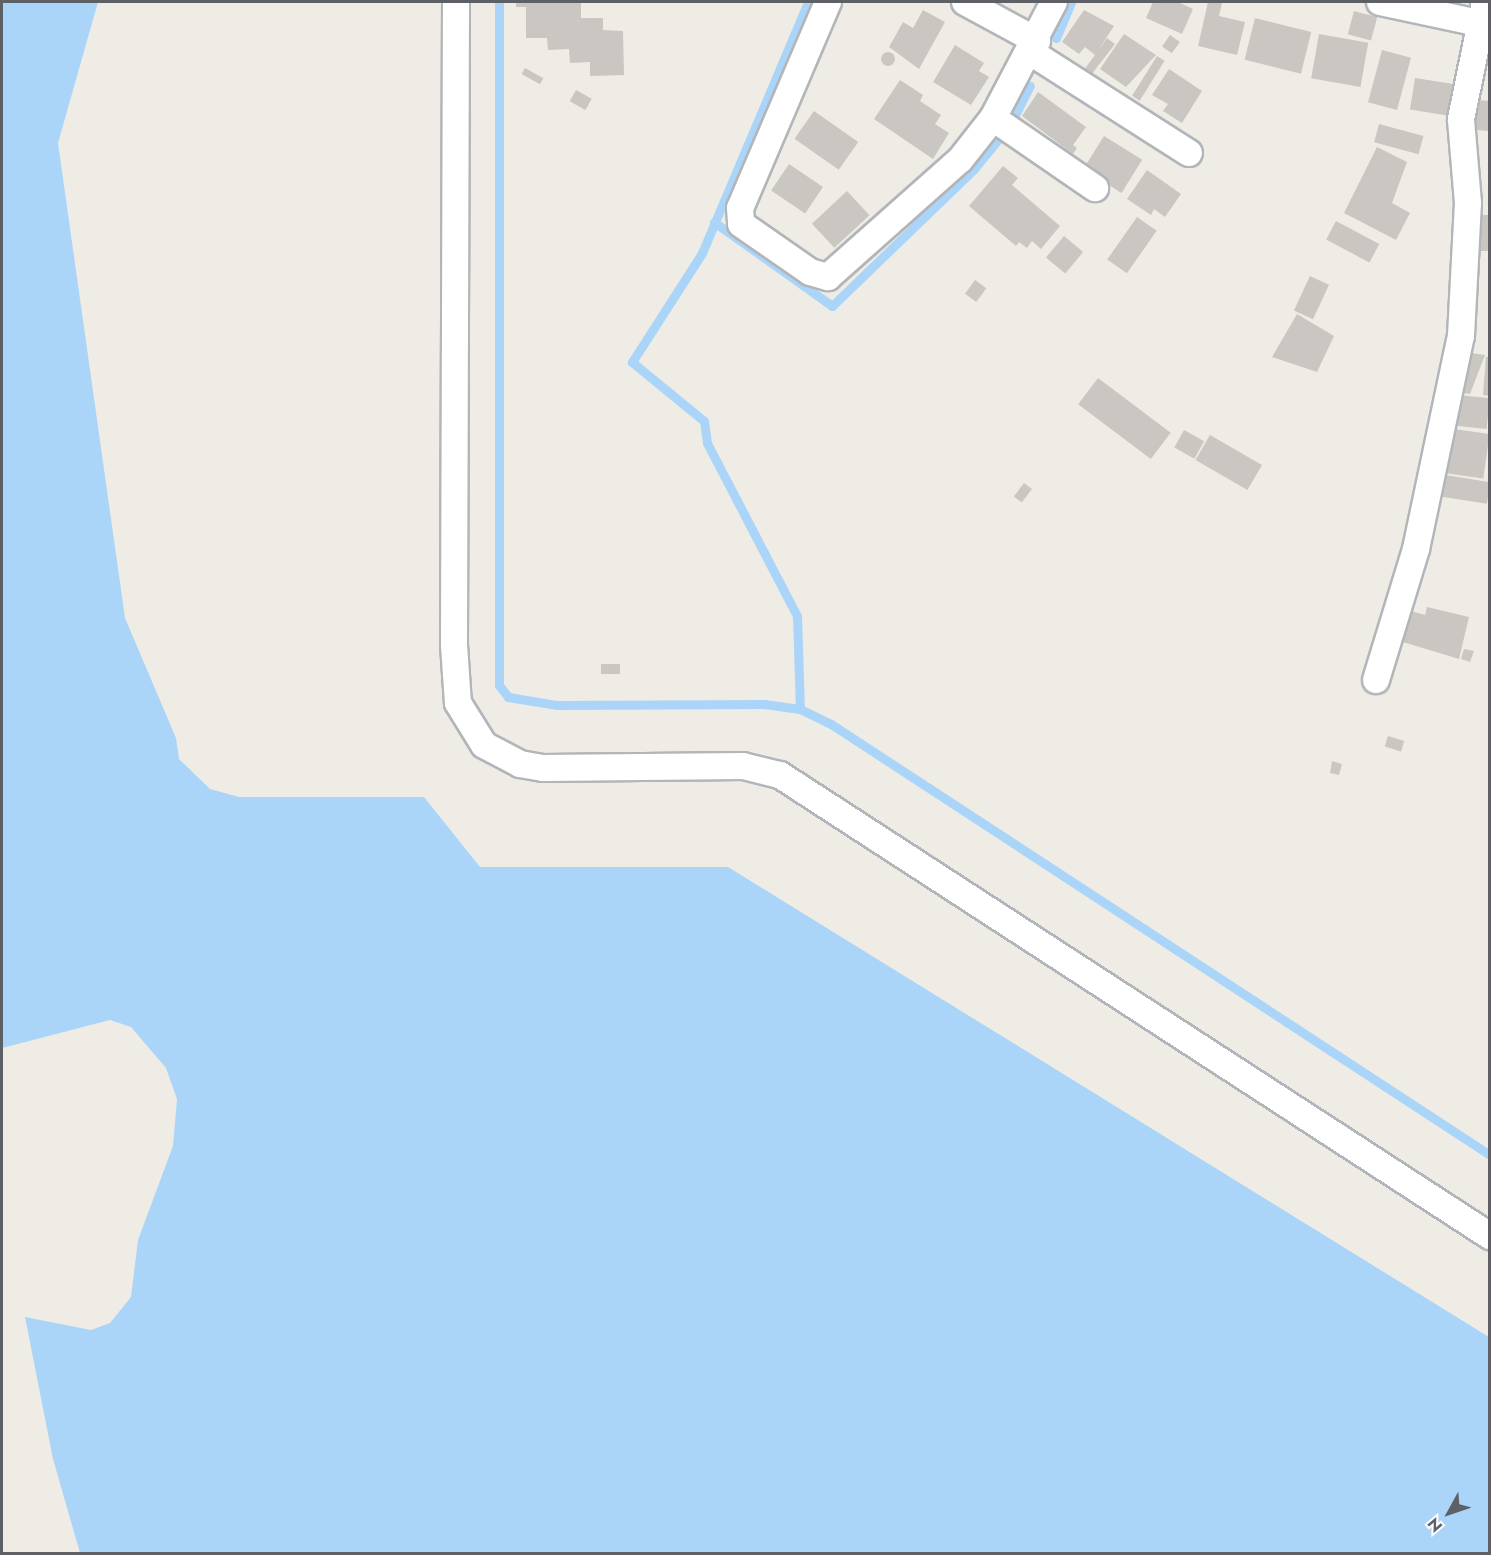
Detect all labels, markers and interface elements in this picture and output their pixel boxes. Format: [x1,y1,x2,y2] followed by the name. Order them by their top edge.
[1419,1483,1479,1543] north arrow
[1422,1513,1448,1537] text: N

